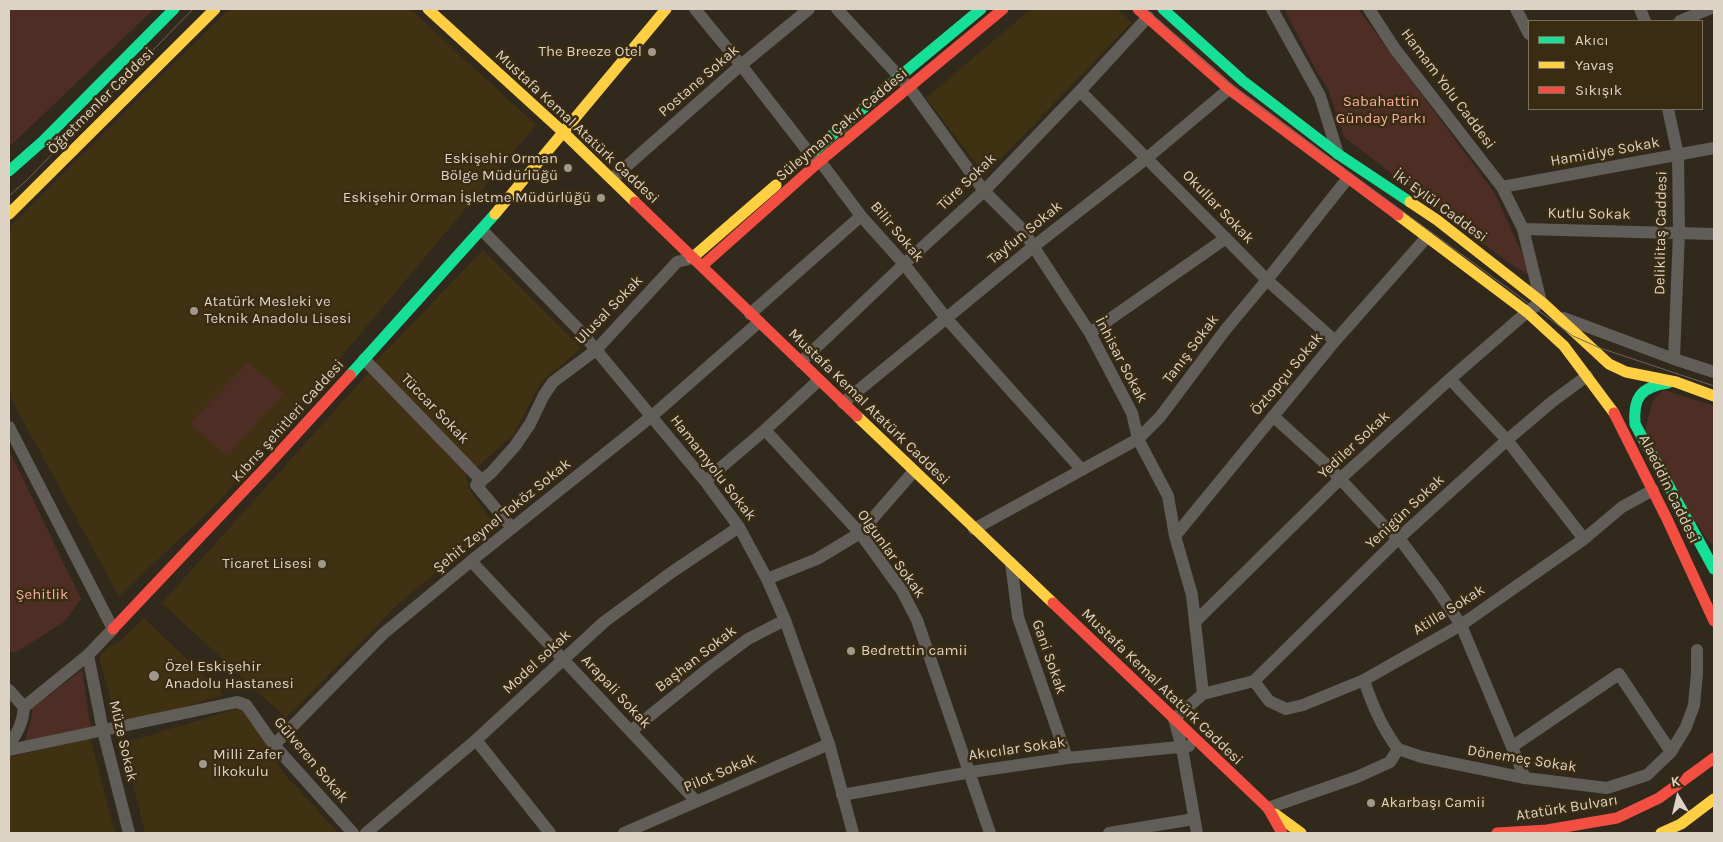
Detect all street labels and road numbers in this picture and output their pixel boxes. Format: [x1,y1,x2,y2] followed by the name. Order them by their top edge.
[1397,25,1499,153] street label: Hamam Yolu Caddesi
[655,41,743,121] street label: Postane Sokak
[44,44,158,158] street label: Öğretmenler Caddesi
[491,46,663,208] street label: Mustafa Kemal Atatürk Caddesi
[772,65,912,185] street label: Süleyman Çakır Caddesi
[1549,134,1661,170] street label: Hamidiye Sokak
[934,150,1000,214] street label: Türe Sokak
[1178,166,1258,248] street label: Okullar Sokak
[1389,166,1491,246] street label: İki Eylül Caddesi
[1651,171,1671,295] street label: Deliklitaş Caddesi
[984,197,1066,269] street label: Tayfun Sokak
[866,198,928,266] street label: Bilir Sokak
[1547,204,1631,224] street label: Kutlu Sokak
[571,272,647,348] street label: Ulusal Sokak
[1159,311,1223,387] street label: Tanış Sokak
[1091,314,1151,406] street label: İnhisar Sokak
[785,325,953,489] street label: Mustafa Kemal Atatürk Caddesi
[1247,329,1327,419] street label: Öztopçu Sokak
[228,356,348,486] street label: Kıbrıs şehitleri Caddesi
[397,370,473,448] street label: Tüccar Sokak
[1314,407,1394,483] street label: Yediler Sokak
[666,412,760,524] street label: Hamamyolu Sokak
[1635,432,1703,546] street label: Alaeddin Caddesi
[430,455,574,577] street label: Şehit Zeynel Toköz Sokak
[1362,471,1448,553] street label: Yenigün Sokak
[853,506,929,602] street label: Olgunlar Sokak
[1410,581,1488,639] street label: Atilla Sokak
[1078,605,1246,769] street label: Mustafa Kemal Atatürk Caddesi
[1028,617,1070,697] street label: Gani Sokak
[652,622,740,696] street label: Başhan Sokak
[499,626,575,698] street label: Model sokak
[577,651,655,733] street label: Arapali Sokak
[105,699,141,783] street label: Müze Sokak
[270,713,352,807] street label: Gülveren Sokak
[967,733,1067,765] street label: Akıcılar Sokak
[1466,741,1578,777] street label: Dönemeç Sokak
[681,750,759,796] street label: Pilot Sokak
[1515,791,1619,825] street label: Atatürk Bulvarı

